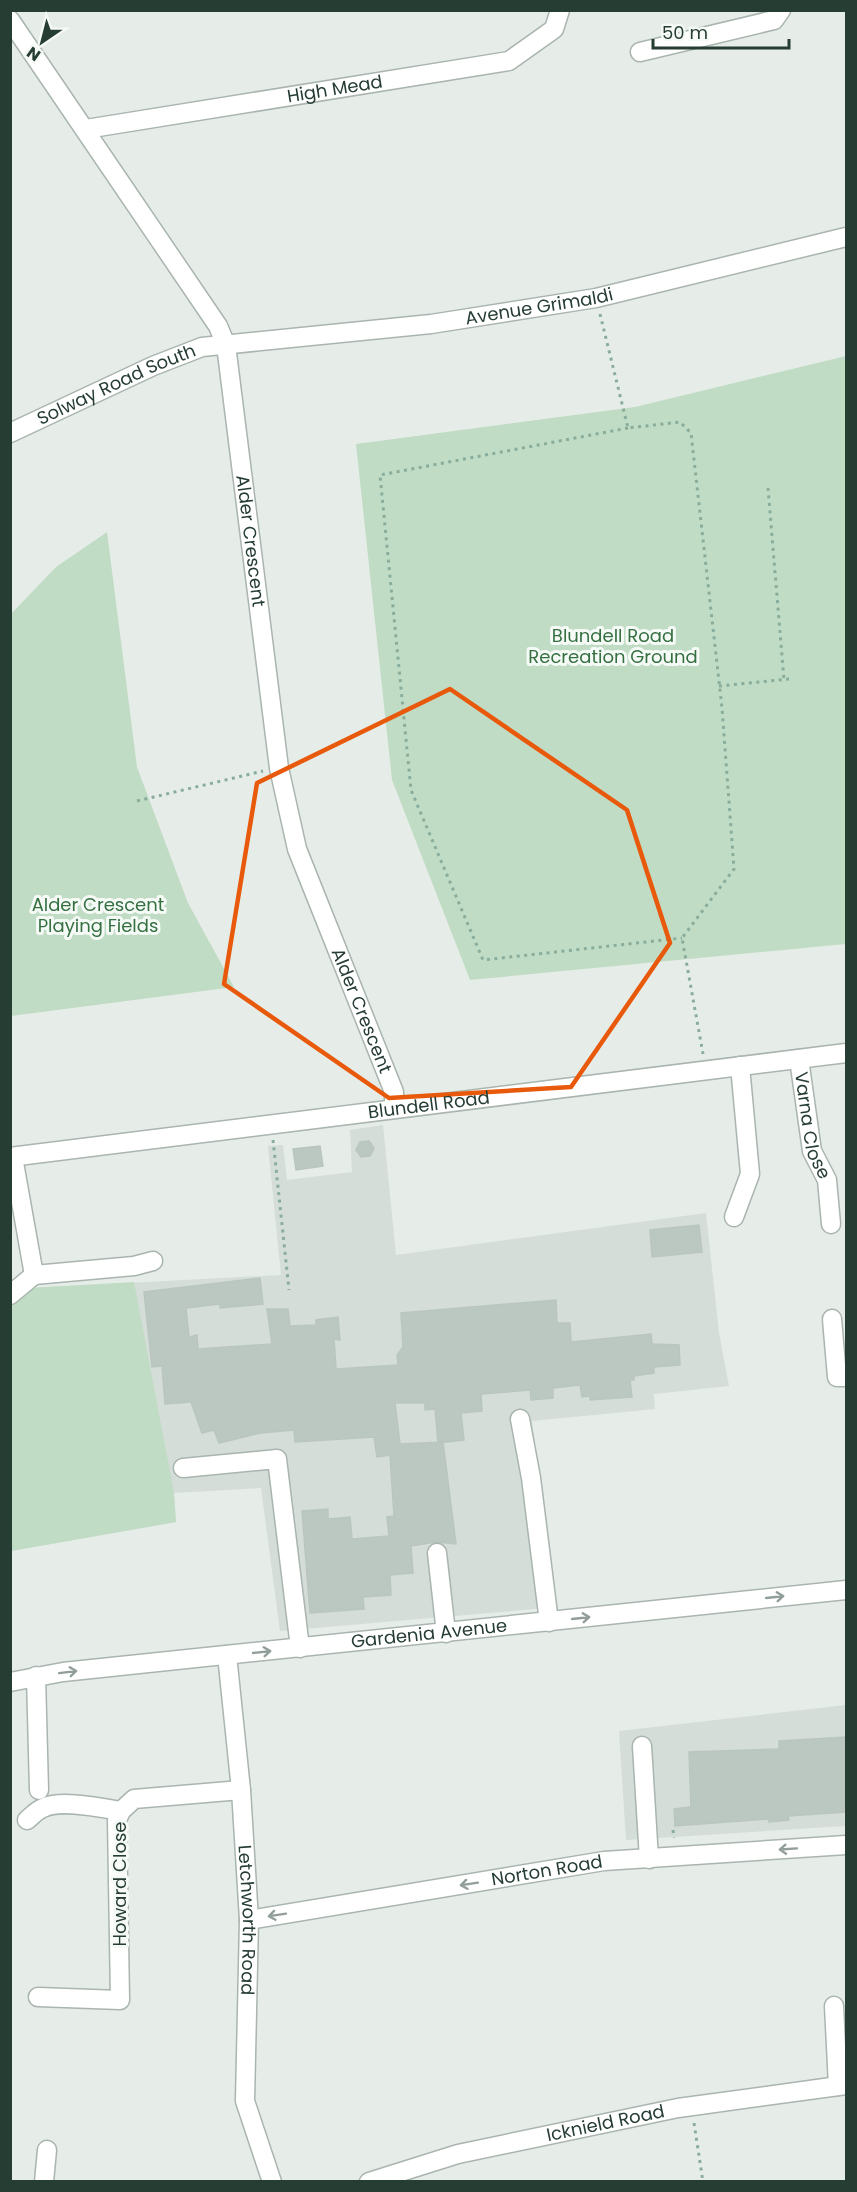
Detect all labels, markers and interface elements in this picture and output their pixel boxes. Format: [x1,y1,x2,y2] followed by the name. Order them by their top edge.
[12,12,72,72] north arrow
[653,12,790,50] scale bar
[662,20,708,45] text: 50 m
[22,41,45,67] text: N
[285,69,384,109] street label: High Mead
[463,281,615,330] street label: Avenue Grimaldi
[33,338,199,431] street label: Solway Road South
[230,473,272,608] street label: Alder Crescent
[528,623,698,669] park label: Blundell Road Recreation Ground
[32,892,164,938] park label: Alder Crescent Playing Fields
[326,944,398,1077] street label: Alder Crescent
[789,1070,837,1183] street label: Varna Close
[366,1084,491,1124] street label: Blundell Road
[765,1592,785,1603] one-way arrow
[571,1612,591,1623] one-way arrow
[350,1613,508,1654] street label: Gardenia Avenue
[252,1646,271,1657] one-way arrow
[58,1666,78,1677] one-way arrow
[107,1822,132,1947] street label: Howard Close
[232,1844,262,1996] street label: Letchworth Road
[779,1844,799,1855] one-way arrow
[489,1848,604,1892] street label: Norton Road
[460,1878,480,1889] one-way arrow
[268,1910,287,1921] one-way arrow
[544,2098,667,2147] street label: Icknield Road

